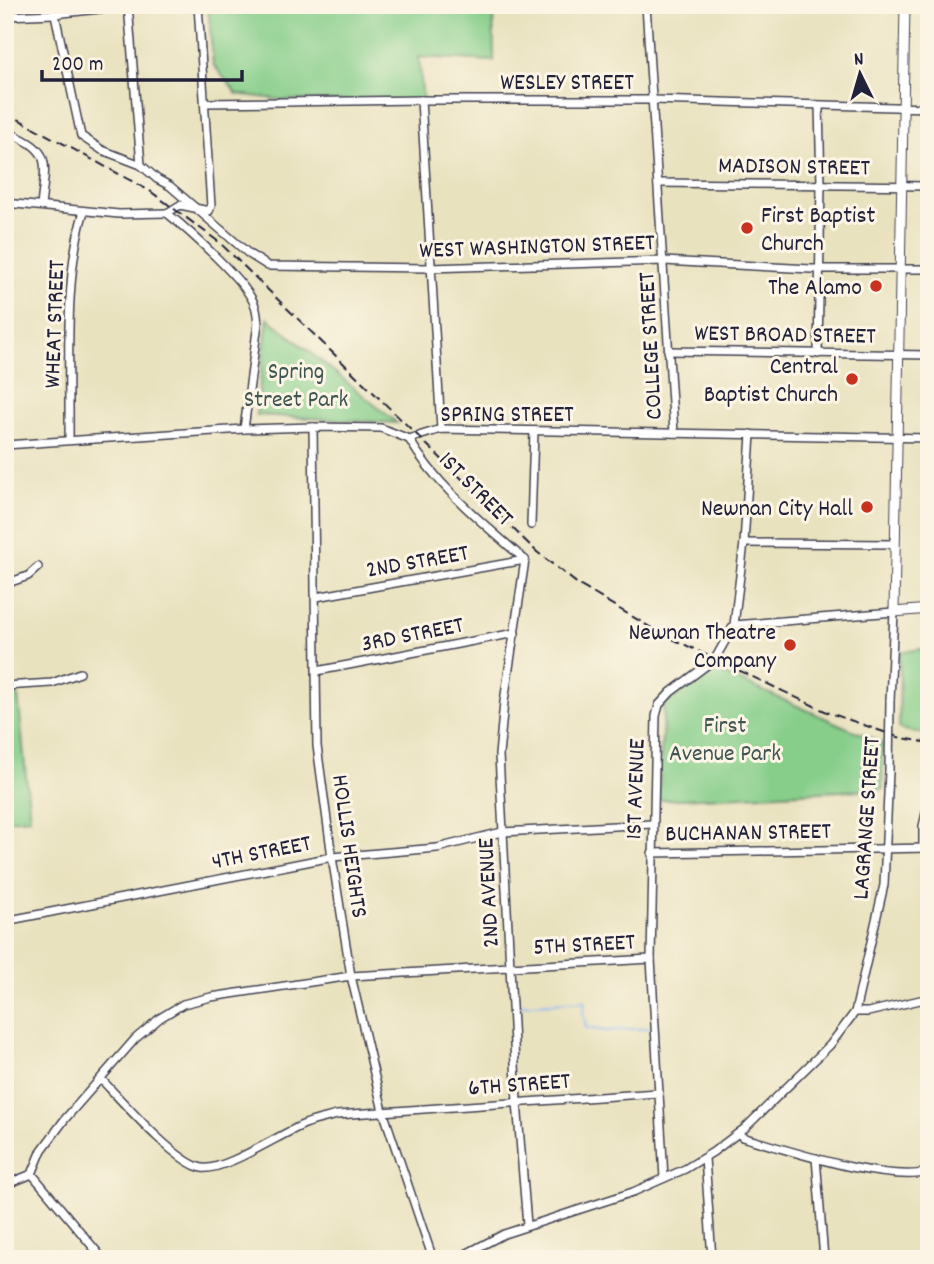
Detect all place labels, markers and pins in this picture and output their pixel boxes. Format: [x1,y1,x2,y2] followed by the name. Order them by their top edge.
[761,200,876,262] place label: First Baptist Church
[739,220,755,236] marker: First Baptist Church
[768,272,862,306] place label: The Alamo
[868,278,884,294] marker: The Alamo
[704,351,838,413] place label: Central Baptist Church
[844,371,860,387] marker: Central Baptist Church
[701,493,853,527] place label: Newnan City Hall
[859,499,875,515] marker: Newnan City Hall
[628,617,777,679] place label: Newnan Theatre Company
[782,637,798,653] marker: Newnan Theatre Company

